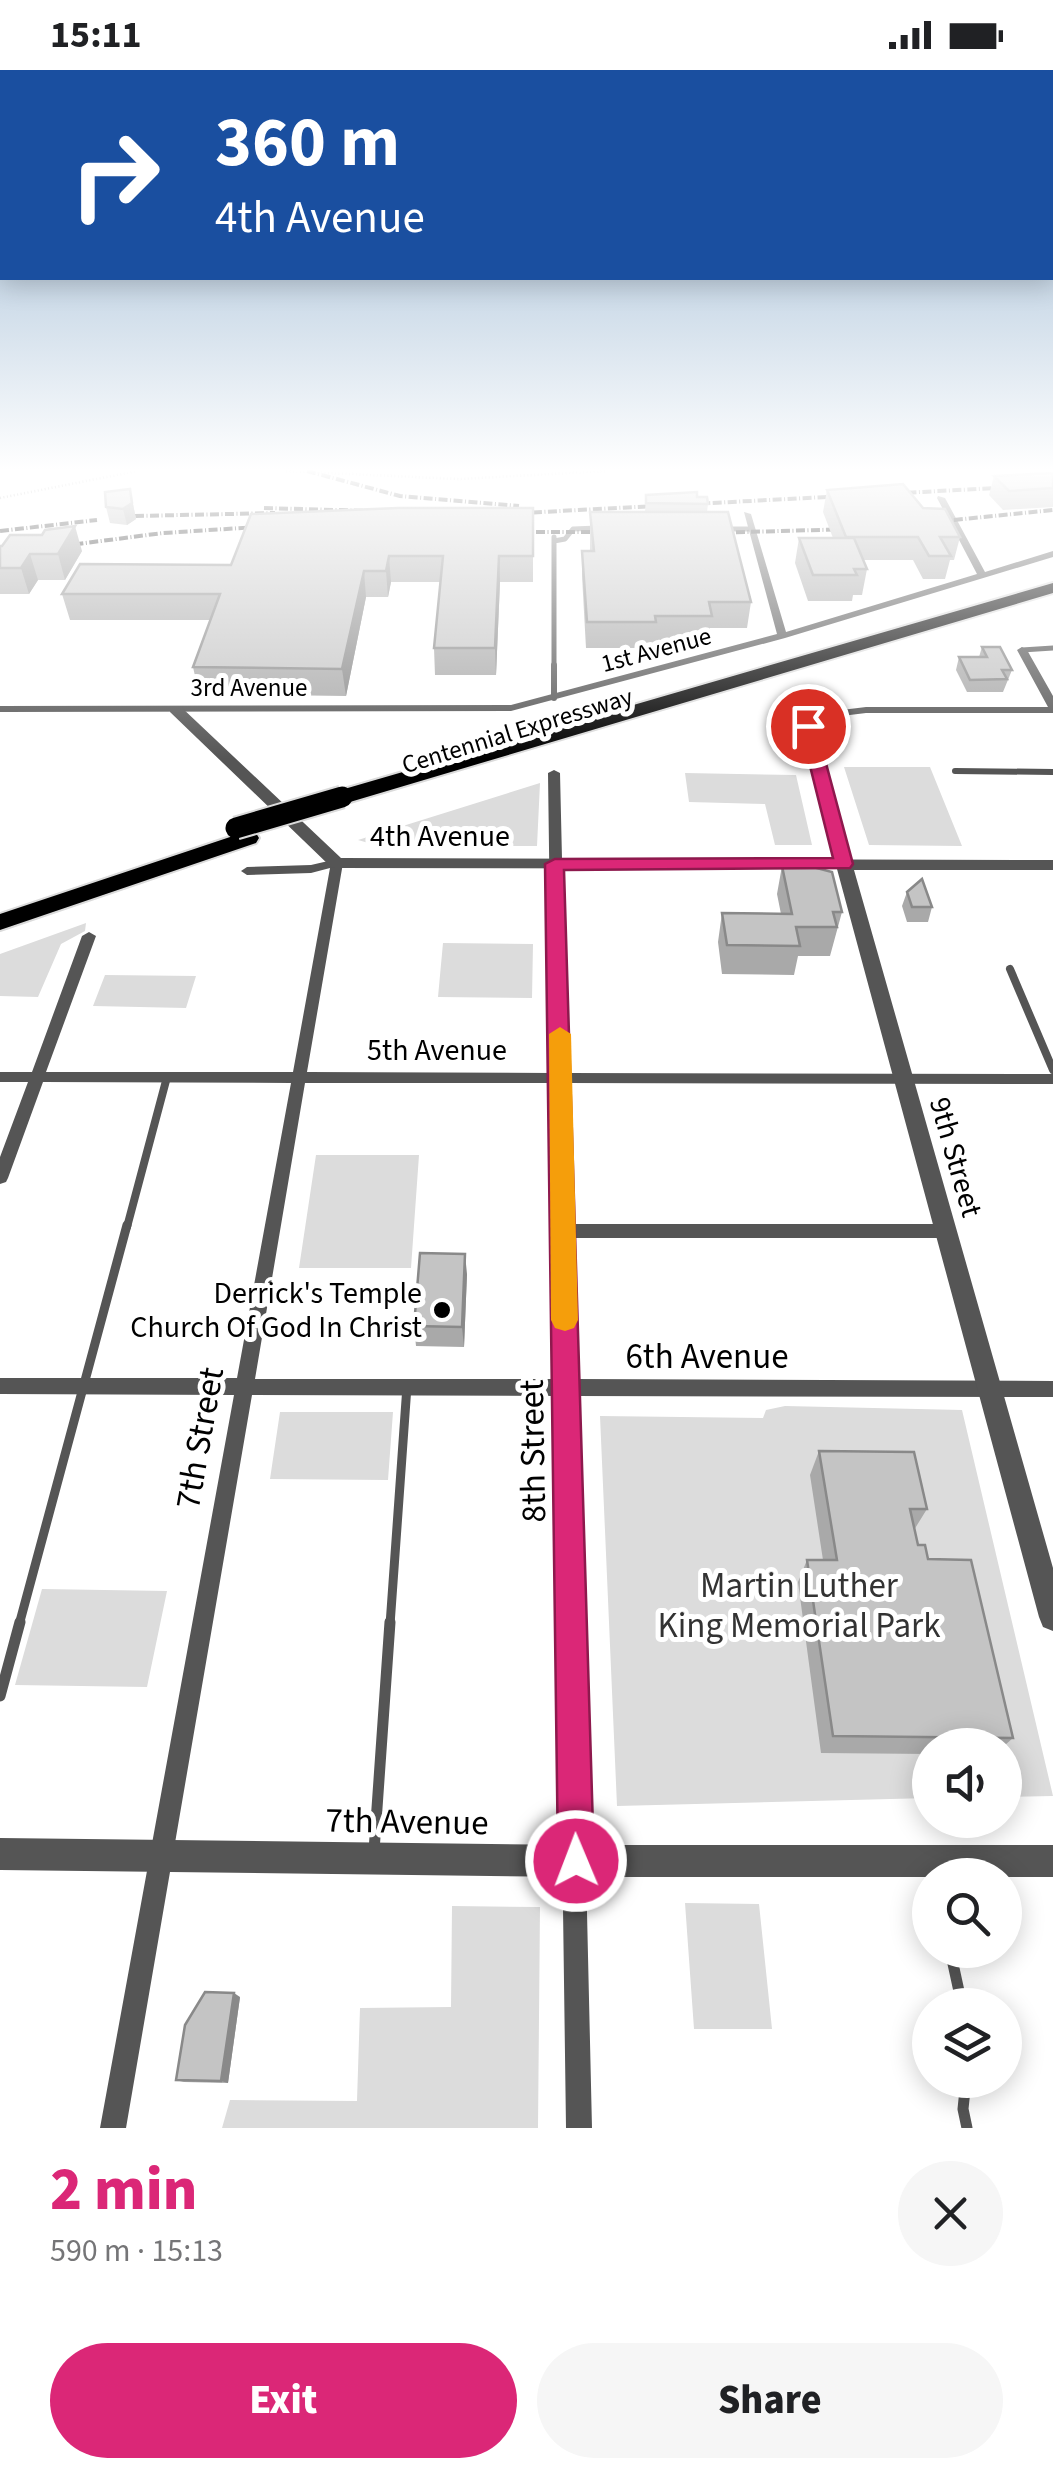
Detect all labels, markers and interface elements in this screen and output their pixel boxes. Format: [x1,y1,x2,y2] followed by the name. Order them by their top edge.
[50,8,142,62] text: 15:11
[215,93,400,193] text: 360 m
[50,110,180,240] icon: right
[215,186,425,250] text: 4th Avenue
[597,618,715,682] street label: 1st Avenue
[191,670,307,706] street label: 3rd Avenue
[397,679,637,783] street label: Centennial Expressway
[766,684,851,769] pin
[781,699,836,754] icon: arrive
[370,815,510,858] street label: 4th Avenue
[367,1029,507,1072] street label: 5th Avenue
[918,1092,993,1222] street label: 9th Street
[130,1272,422,1349] place label: Derrick's Temple Church Of God In Christ
[431,1299,453,1321] marker: Derrick's Temple Church Of God In Christ
[625,1332,789,1382] street label: 6th Avenue
[163,1363,237,1513] street label: 7th Street
[507,1379,559,1523] street label: 8th Street
[657,1561,941,1651] park label: Martin Luther King Memorial Park
[912,1728,1022,2098] map controls
[912,1728,1022,1838] button: sound
[325,1796,489,1848] street label: 7th Avenue
[524,1809,628,1913] position arrow
[912,1858,1022,1968] button: search
[912,1988,1022,2098] button: layers
[50,2148,197,2233] text: 2 min
[898,2161,1003,2266] button: close
[50,2228,223,2274] text: 590 m · 15:13
[50,2343,517,2458] button: Exit
[537,2343,1003,2458] button: Share

